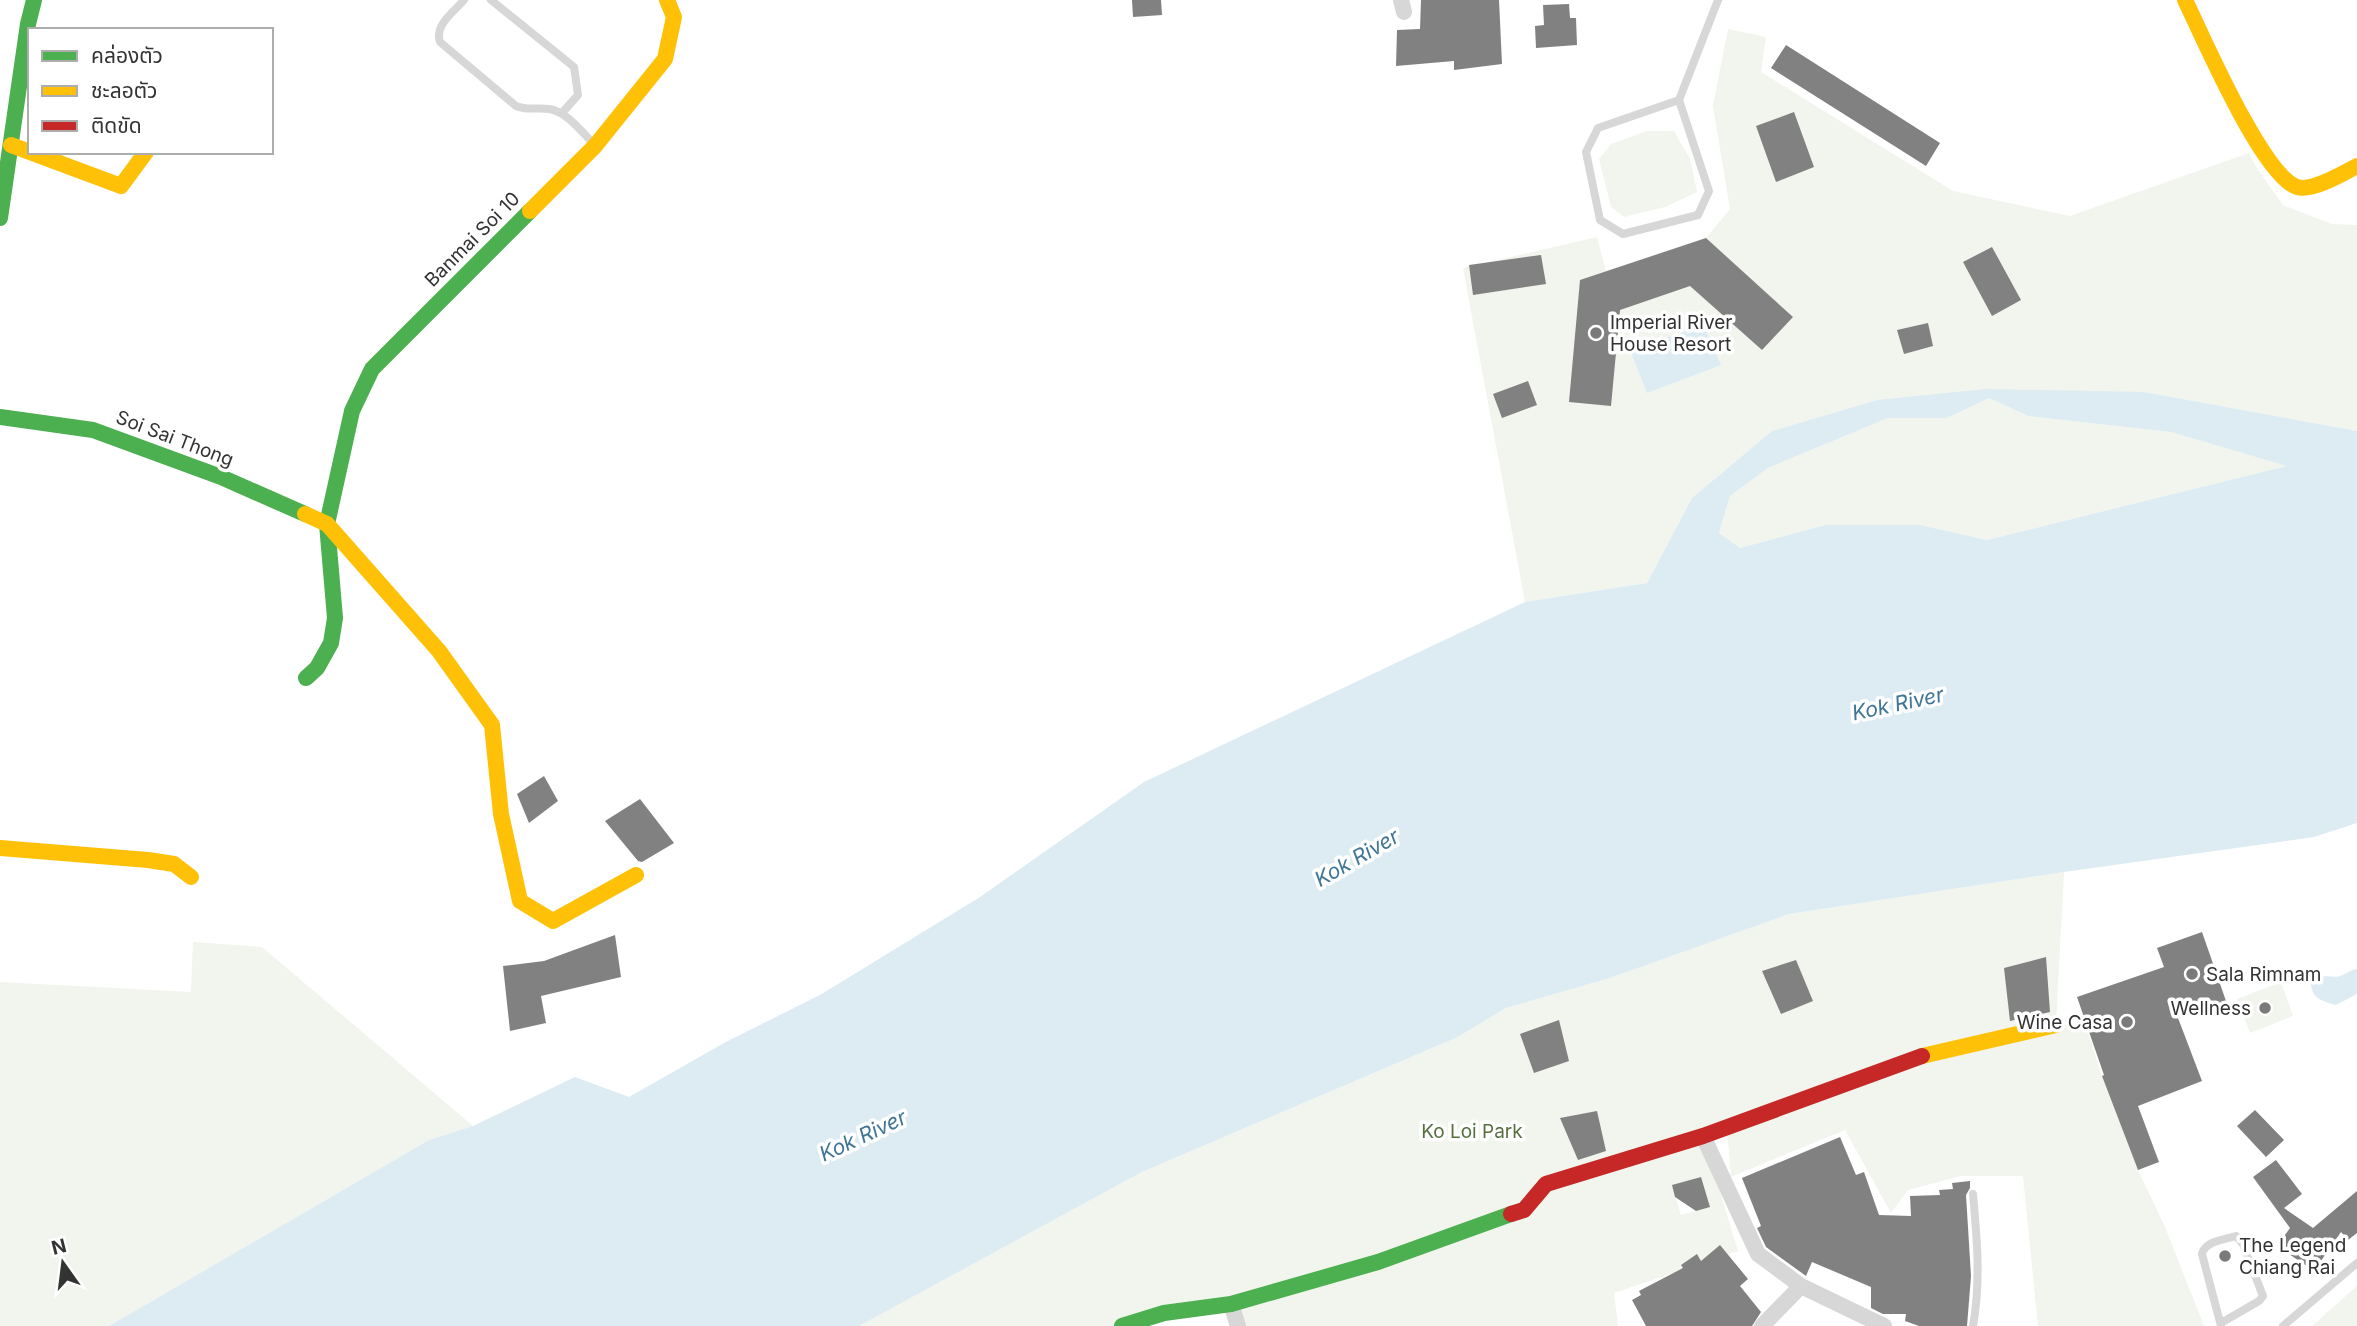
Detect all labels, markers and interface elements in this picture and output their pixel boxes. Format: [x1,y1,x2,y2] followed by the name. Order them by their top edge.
[28,28,273,154] legend
[91,43,163,68] text: คล่องตัว
[91,78,157,103] text: ชะลอตัว
[91,113,142,138] text: ติดขัด
[420,187,525,292] street label: Banmai Soi 10
[1610,311,1733,356] place label: Imperial River House Resort
[1588,325,1604,341] marker: Imperial River House Resort
[113,405,237,471] street label: Soi Sai Thong
[1850,681,1947,725] water label: Kok River
[1310,823,1404,892] water label: Kok River
[2206,963,2321,986] place label: Sala Rimnam
[2184,966,2200,982] marker: Sala Rimnam
[2171,997,2251,1020] place label: Wellness
[2257,1000,2273,1016] marker: Wellness
[2017,1011,2113,1034] place label: Wine Casa
[2119,1014,2135,1030] marker: Wine Casa
[815,1104,911,1167] water label: Kok River
[1421,1120,1523,1143] park label: Ko Loi Park
[28,1228,98,1298] north arrow
[49,1234,69,1260] text: N
[2239,1234,2346,1279] place label: The Legend Chiang Rai
[2217,1248,2233,1264] marker: The Legend Chiang Rai

